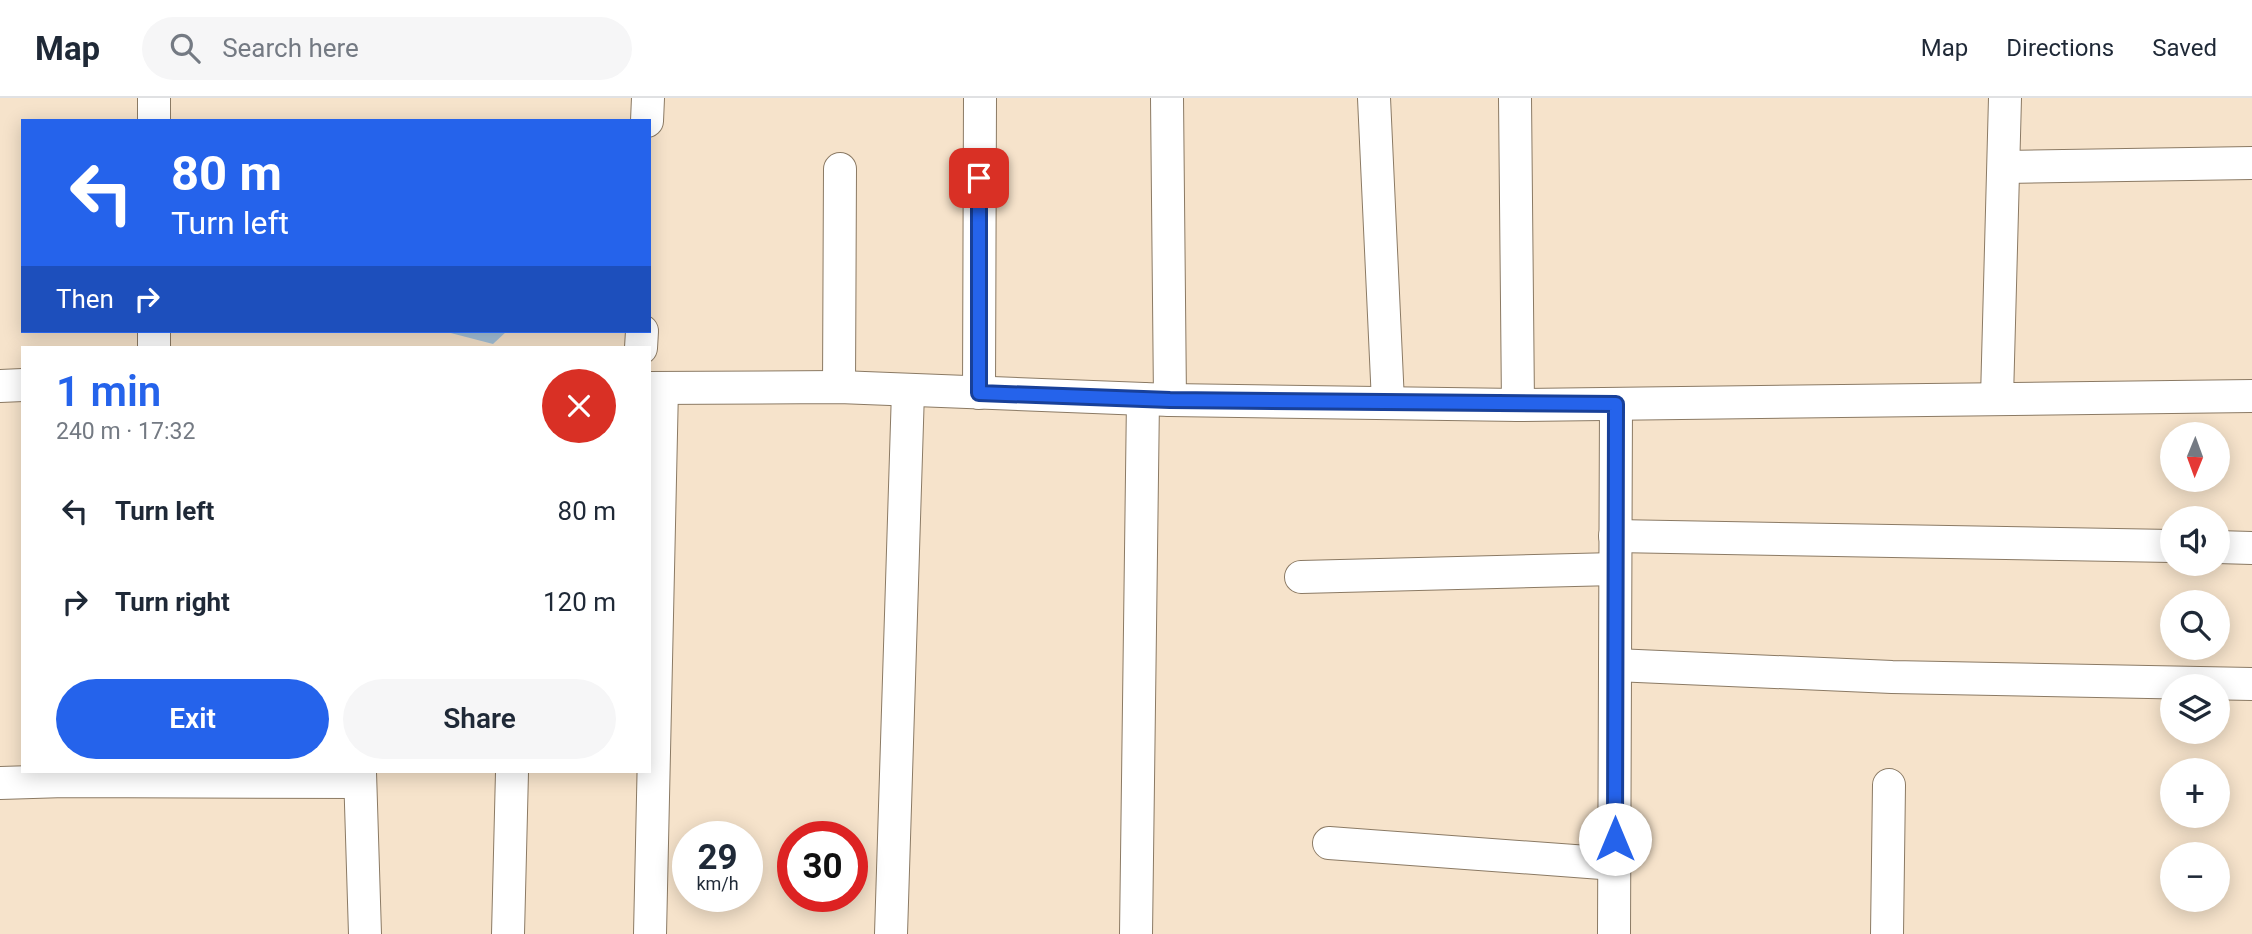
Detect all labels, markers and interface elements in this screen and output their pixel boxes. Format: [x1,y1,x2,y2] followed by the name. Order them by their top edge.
[142,17,632,80] search box
[35,29,100,68] text: Map
[166,29,204,67] icon: search
[222,33,359,63] text: Search here
[1921,34,1968,62] text: Map
[2006,34,2114,62] text: Directions
[2152,34,2217,62] text: Saved
[171,145,282,202] text: 80 m
[56,147,147,238] icon: left
[949,148,1009,208] pin
[960,159,998,197] icon: arrive
[171,204,289,242] text: Turn left
[128,280,166,318] icon: right
[56,284,114,314] text: Then
[56,367,161,416] text: 1 min
[542,369,616,443] button: close
[56,418,195,445] text: 240 m · 17:32
[2160,422,2230,492] north arrow
[2160,422,2230,912] map controls
[56,492,94,530] icon: left
[115,496,214,526] text: Turn left
[558,496,616,526] text: 80 m
[2160,506,2230,576] button: sound
[56,583,94,621] icon: right
[115,587,230,617] text: Turn right
[543,587,616,617] text: 120 m
[2160,590,2230,660] button: search
[2160,674,2230,744] button: layers
[56,679,329,759] button: Exit
[343,679,616,759] button: Share
[2160,758,2230,828] button: +
[1578,802,1652,876] position arrow
[777,821,868,912] speed limit sign: 30
[697,837,738,878] text: 29
[2160,842,2230,912] button: −
[696,873,739,894] text: km/h

